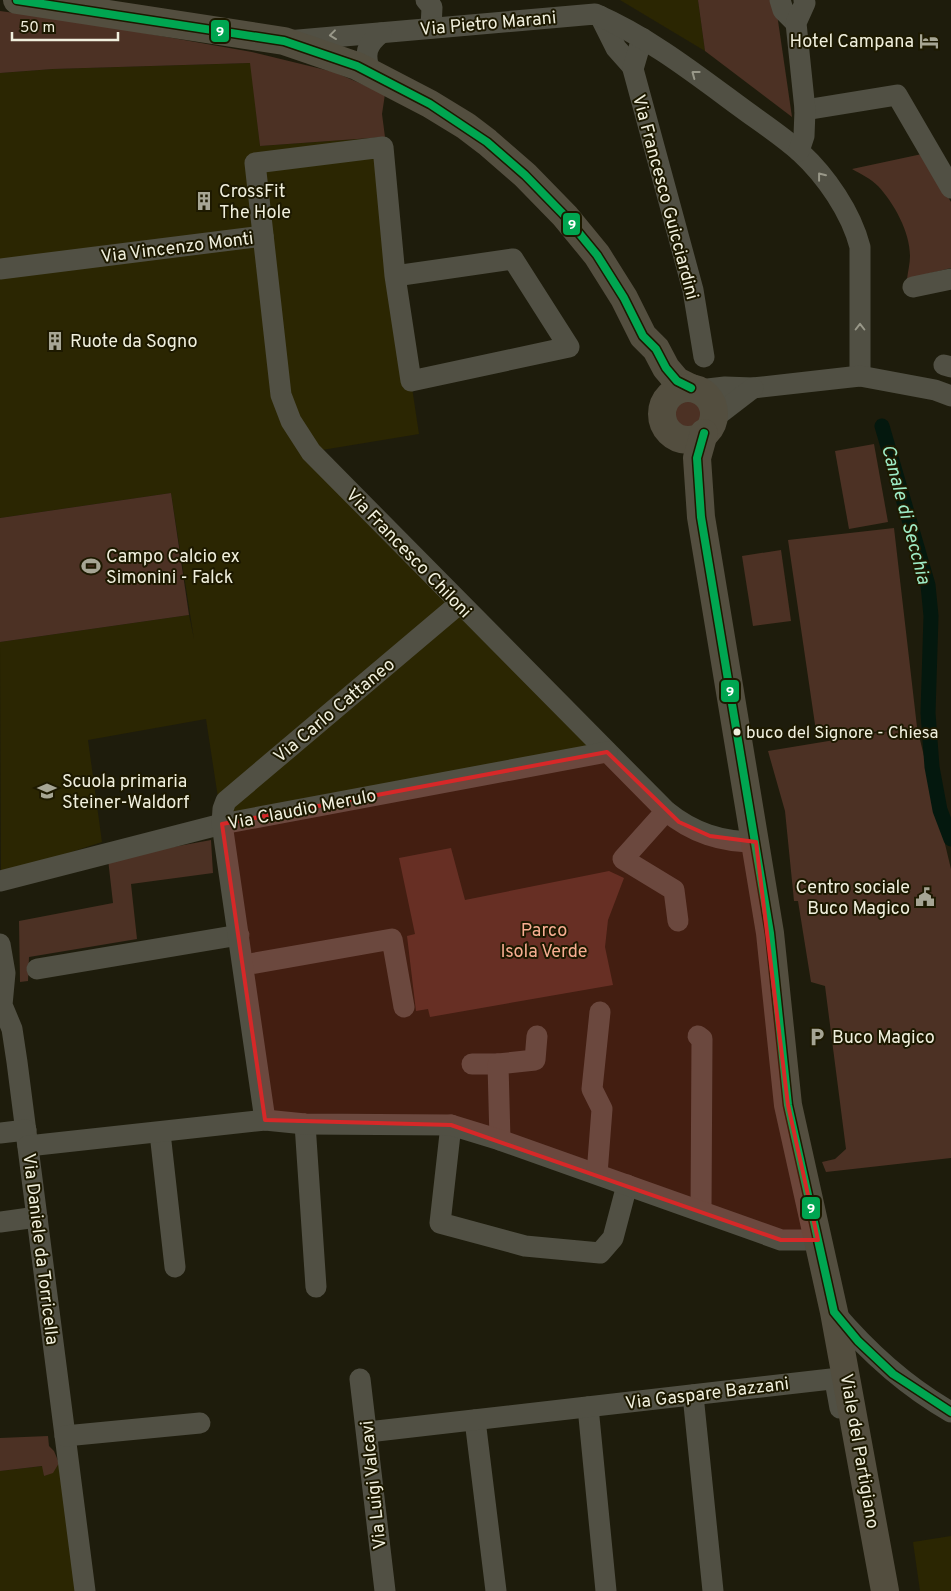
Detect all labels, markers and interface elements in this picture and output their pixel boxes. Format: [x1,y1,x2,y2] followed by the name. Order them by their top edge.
[419,7,557,42] street label: Via Pietro Marani
[12,10,119,42] scale bar
[20,19,55,38] text: 50 m
[210,19,230,43] line badge: 9
[216,24,224,41] text: 9
[328,29,336,40] one-way arrow
[918,30,940,52] hotel icon: Hotel Campana
[790,31,914,54] place label: Hotel Campana
[691,71,701,80] one-way arrow
[626,92,703,302] street label: Via Francesco Guicciardini
[818,173,826,182] one-way arrow
[219,181,291,225] place label: CrossFit The Hole
[193,190,215,212] building icon: CrossFit The Hole
[562,212,581,236] line badge: 9
[568,217,576,234] text: 9
[100,228,255,269] street label: Via Vincenzo Monti
[855,323,865,331] one-way arrow
[44,330,66,352] building icon: Ruote da Sogno
[70,331,197,354] place label: Ruote da Sogno
[875,442,935,587] water label: Canale di Secchia
[340,484,476,624] street label: Via Francesco Chiloni
[106,546,240,590] place label: Campo Calcio ex Simonini - Falck
[80,555,102,577] sports icon: Campo Calcio ex Simonini - Falck
[270,654,400,769] street label: Via Carlo Cattaneo
[720,679,740,703] line badge: 9
[726,684,734,701] text: 9
[746,723,938,745] place label: buco del Signore - Chiesa
[732,727,742,737] marker: buco del Signore - Chiesa
[62,771,189,815] place label: Scuola primaria Steiner-Waldorf
[36,780,58,802] school or university icon: Scuola primaria Steiner-Waldorf
[226,785,379,836] street label: Via Claudio Merulo
[796,877,910,921] place label: Centro sociale Buco Magico
[914,886,936,908] public building icon: Centro sociale Buco Magico
[501,920,587,964] park label: Parco Isola Verde
[806,1026,828,1048] parking icon: Buco Magico
[832,1027,935,1050] place label: Buco Magico
[16,1152,63,1346] street label: Via Daniele da Torricella
[801,1196,821,1220] line badge: 9
[807,1201,815,1218] text: 9
[834,1372,883,1531] street label: Viale del Partigiano
[624,1373,790,1416] street label: Via Gaspare Bazzani
[356,1419,393,1551] street label: Via Luigi Valcavi

